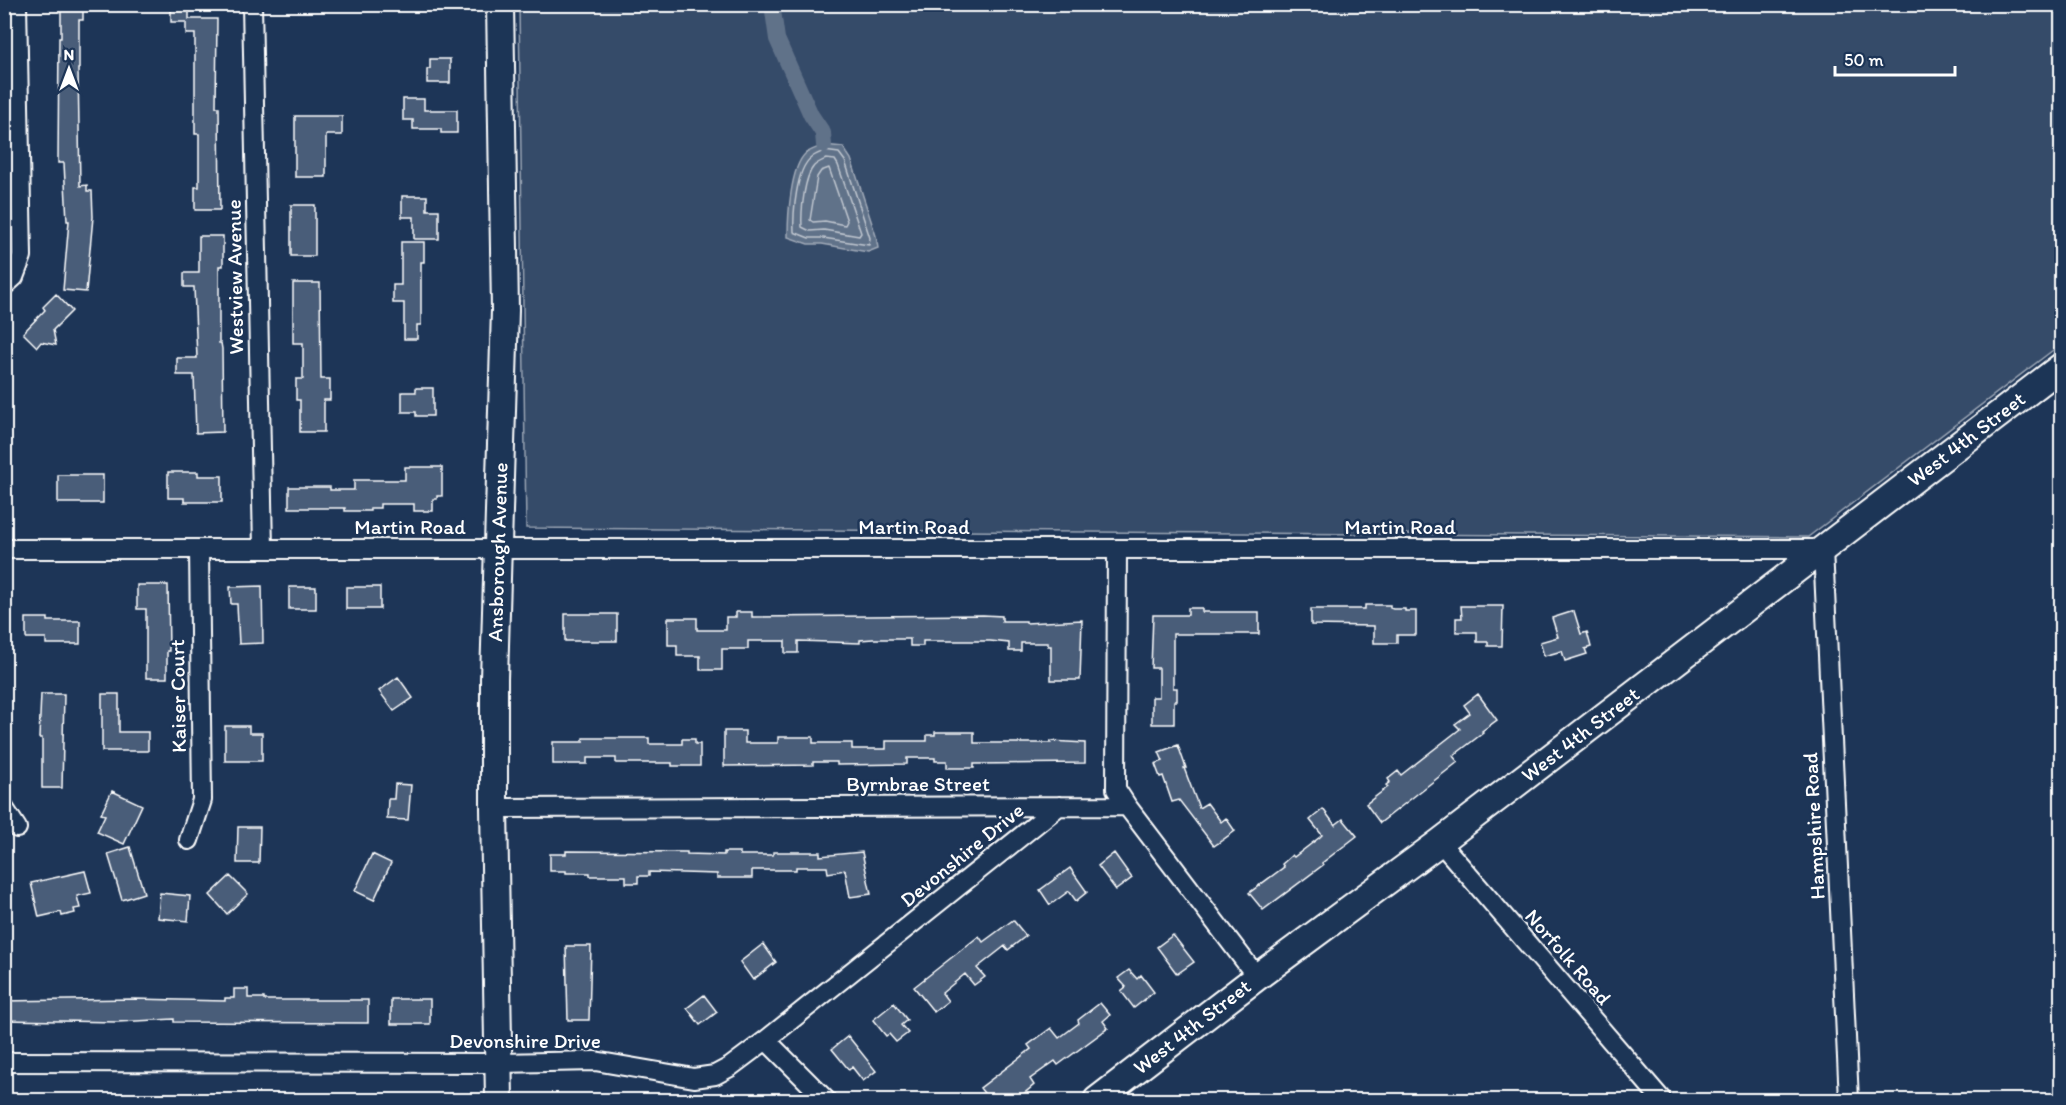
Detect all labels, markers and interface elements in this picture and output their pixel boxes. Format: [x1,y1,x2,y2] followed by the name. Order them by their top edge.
[39,39,99,99] north arrow
[1835,39,1955,77] scale bar
[64,45,74,64] text: N
[1844,49,1884,71] text: 50 m
[221,199,248,355] street label: Westview Avenue
[1902,386,2030,492] street label: West 4th Street
[482,462,512,642] street label: Ansborough Avenue
[354,514,466,539] street label: Martin Road
[858,514,970,539] street label: Martin Road
[1344,514,1456,539] street label: Martin Road
[164,639,191,753] street label: Kaiser Court
[1516,681,1644,787] street label: West 4th Street
[1797,751,1830,900] street label: Hampshire Road
[846,771,990,796] street label: Byrnbrae Street
[895,797,1029,912] street label: Devonshire Drive
[1520,904,1617,1010] street label: Norfolk Road
[1128,973,1256,1080] street label: West 4th Street
[449,1028,601,1053] street label: Devonshire Drive

